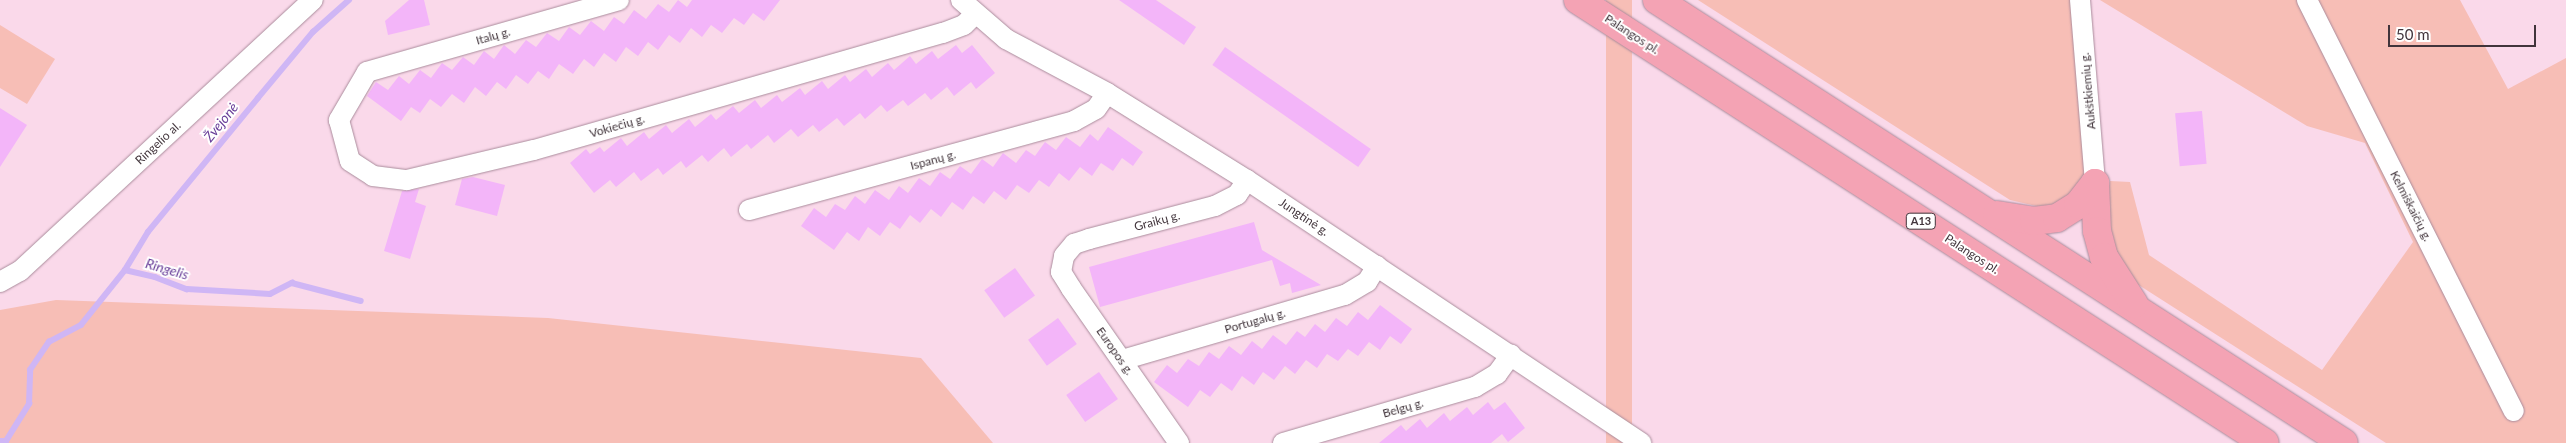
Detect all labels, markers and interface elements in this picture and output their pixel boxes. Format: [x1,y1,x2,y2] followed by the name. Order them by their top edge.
[1602,11,1662,57] street label: Palangos pl.
[2391,15,2538,47] scale bar
[474,24,512,48] street label: Italų g.
[2396,25,2430,43] text: 50 m
[2077,52,2099,130] street label: Aukštkiemių g.
[200,99,242,145] water label: Žvejonė
[588,111,646,141] street label: Vokiečių g.
[132,118,184,168] street label: Ringelio al.
[909,147,957,173] street label: Ispanų g.
[2387,168,2435,244] street label: Kelmiškaičių g.
[1276,195,1332,239] street label: Jungtinė g.
[1133,208,1181,234] street label: Graikų g.
[1905,212,1937,230] road number: A13
[1942,231,2002,277] street label: Palangos pl.
[144,255,190,283] water label: Ringelis
[1223,305,1287,337] street label: Portugalų g.
[1093,324,1137,378] street label: Europos g.
[1381,395,1425,421] street label: Belgų g.

